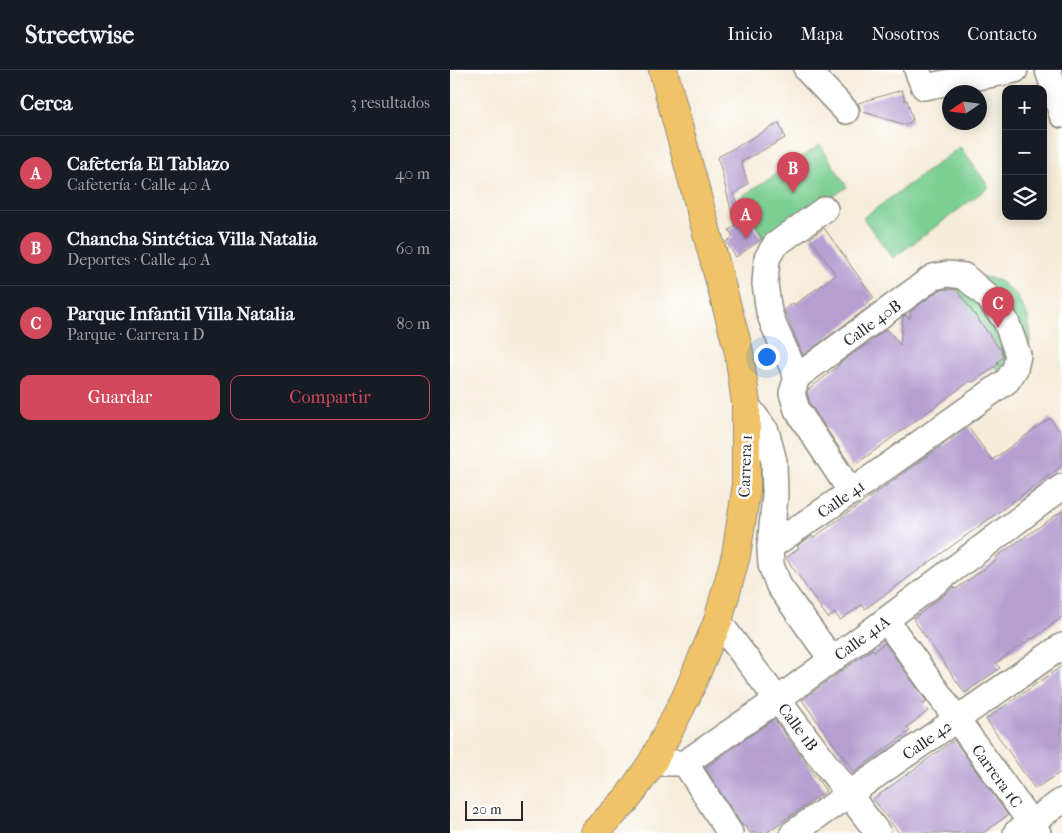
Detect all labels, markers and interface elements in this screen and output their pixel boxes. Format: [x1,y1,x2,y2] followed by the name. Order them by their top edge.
[25,21,134,49] text: Streetwise
[728,24,773,45] text: Inicio
[801,24,843,45] text: Mapa
[871,24,939,45] text: Nosotros
[967,24,1037,45] text: Contacto
[942,85,987,130] north arrow
[1002,85,1047,220] map controls
[1002,85,1047,130] button: +
[20,91,72,115] text: Cerca
[350,93,430,112] text: 3 resultados
[1002,130,1047,175] button: −
[777,152,809,193] pin: B
[67,153,229,175] text: Cafetería El Tablazo
[31,164,41,183] text: A
[395,164,430,183] text: 40 m
[67,175,211,194] text: Cafetería · Calle 40 A
[1002,175,1047,220] button: layers
[730,198,762,239] pin: A
[67,228,317,250] text: Chancha Sintética Villa Natalia
[31,239,41,258] text: B
[396,239,430,258] text: 60 m
[67,250,211,269] text: Deportes · Calle 40 A
[982,287,1014,328] pin: C
[839,296,905,350] street label: Calle 40B
[67,303,295,325] text: Parque Infantil Villa Natalia
[31,314,41,333] text: C
[396,314,430,333] text: 80 m
[67,325,205,344] text: Parque · Carrera 1 D
[754,344,780,370] your location
[20,375,220,420] button: Guardar
[230,375,430,420] button: Compartir
[734,434,756,498] street label: Carrera 1
[814,476,868,522] street label: Calle 41
[831,611,894,664] street label: Calle 41A
[774,700,822,754] street label: Calle 1B
[899,716,955,764] street label: Calle 42
[968,741,1026,811] street label: Carrera 1C
[465,798,522,821] scale bar
[472,801,502,818] text: 20 m

